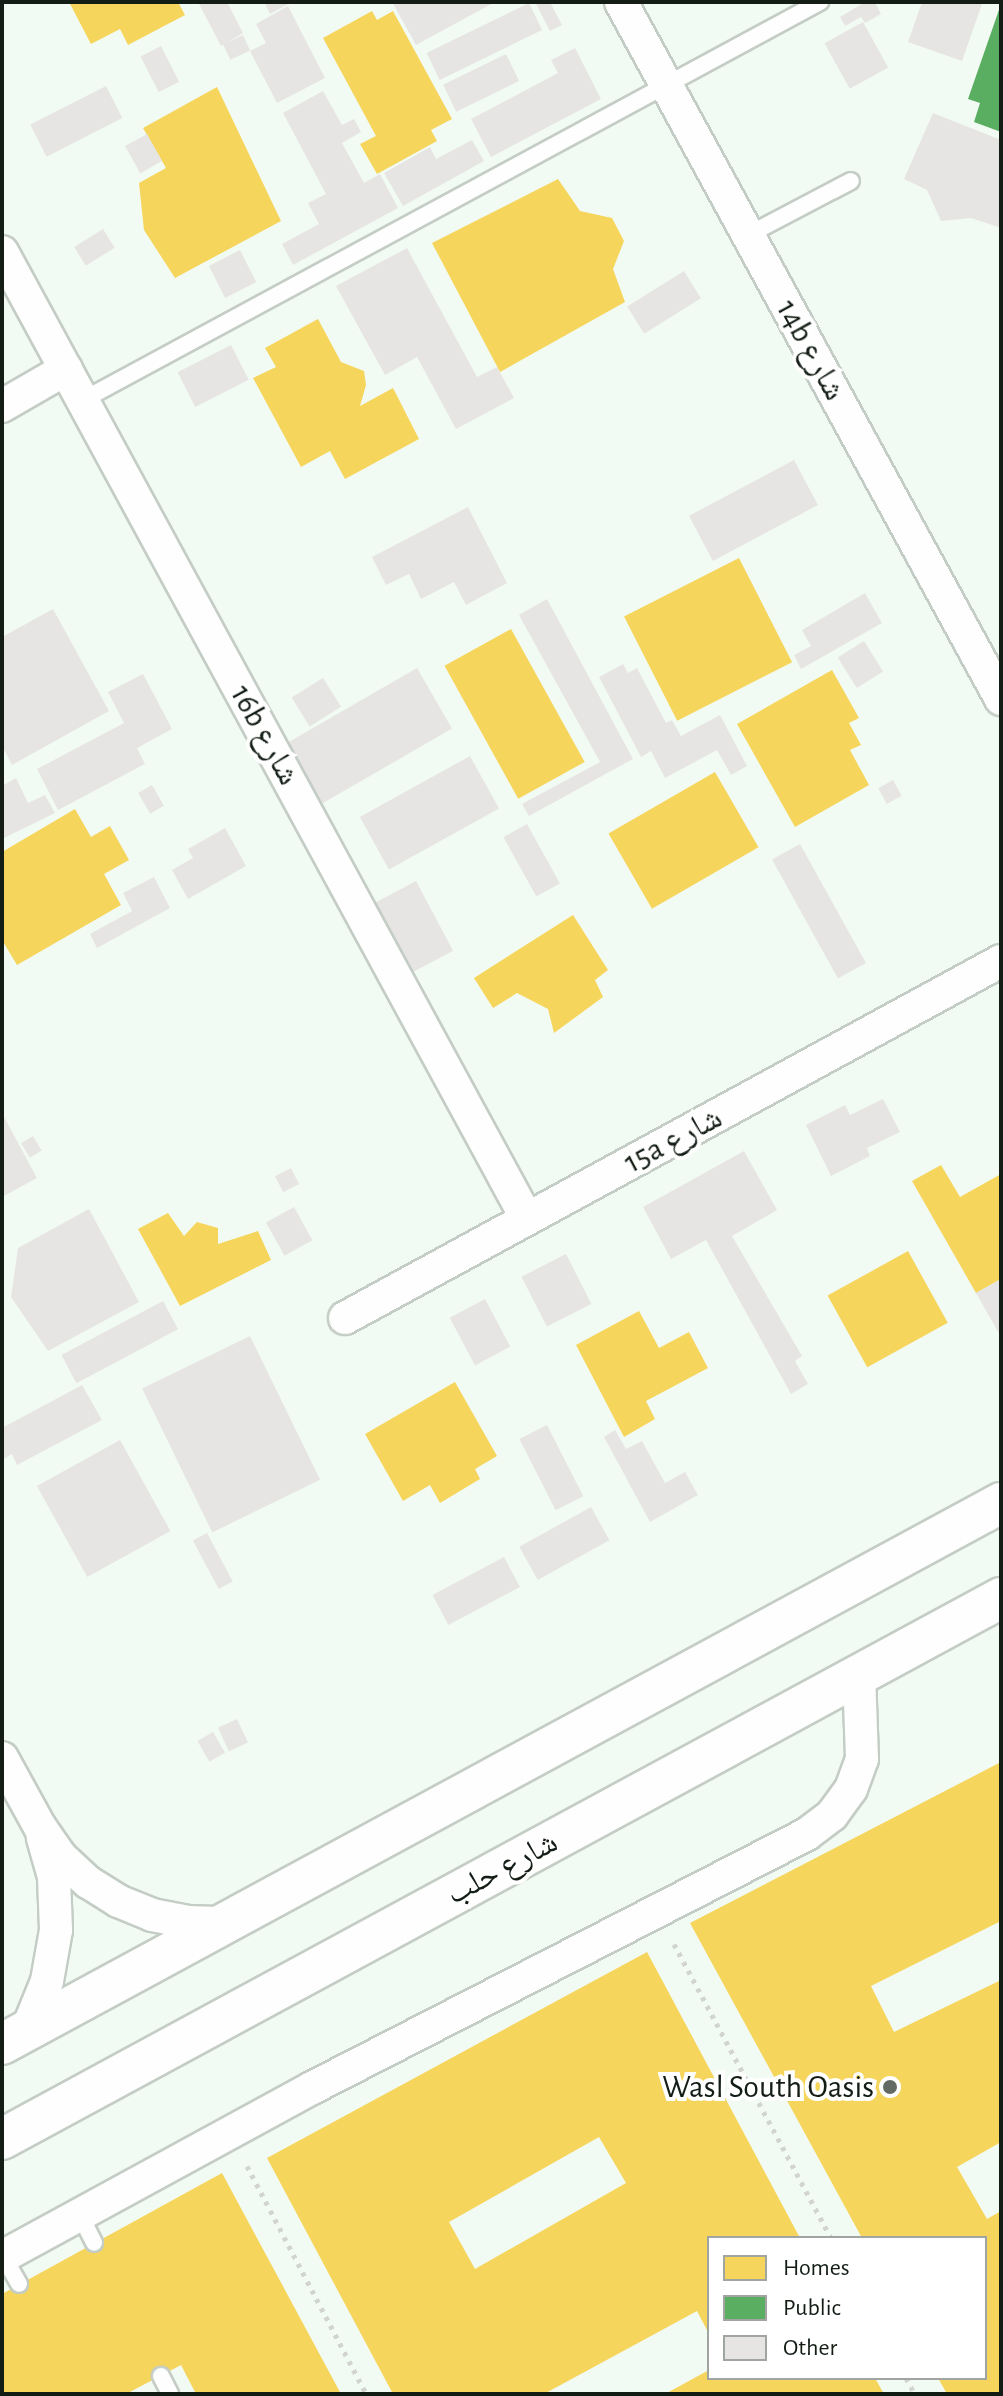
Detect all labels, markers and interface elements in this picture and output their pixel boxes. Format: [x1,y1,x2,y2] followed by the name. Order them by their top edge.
[768,293,854,407] street label: 14b شارع
[222,678,308,792] street label: 16b شارع
[618,1098,728,1182] street label: 15a شارع
[440,1823,564,1913] street label: شارع حلب
[662,2068,874,2106] place label: Wasl South Oasis
[881,2078,899,2096] marker: Wasl South Oasis
[707,2236,987,2380] legend
[783,2256,850,2280] text: Homes
[783,2296,841,2320] text: Public
[783,2336,837,2360] text: Other

